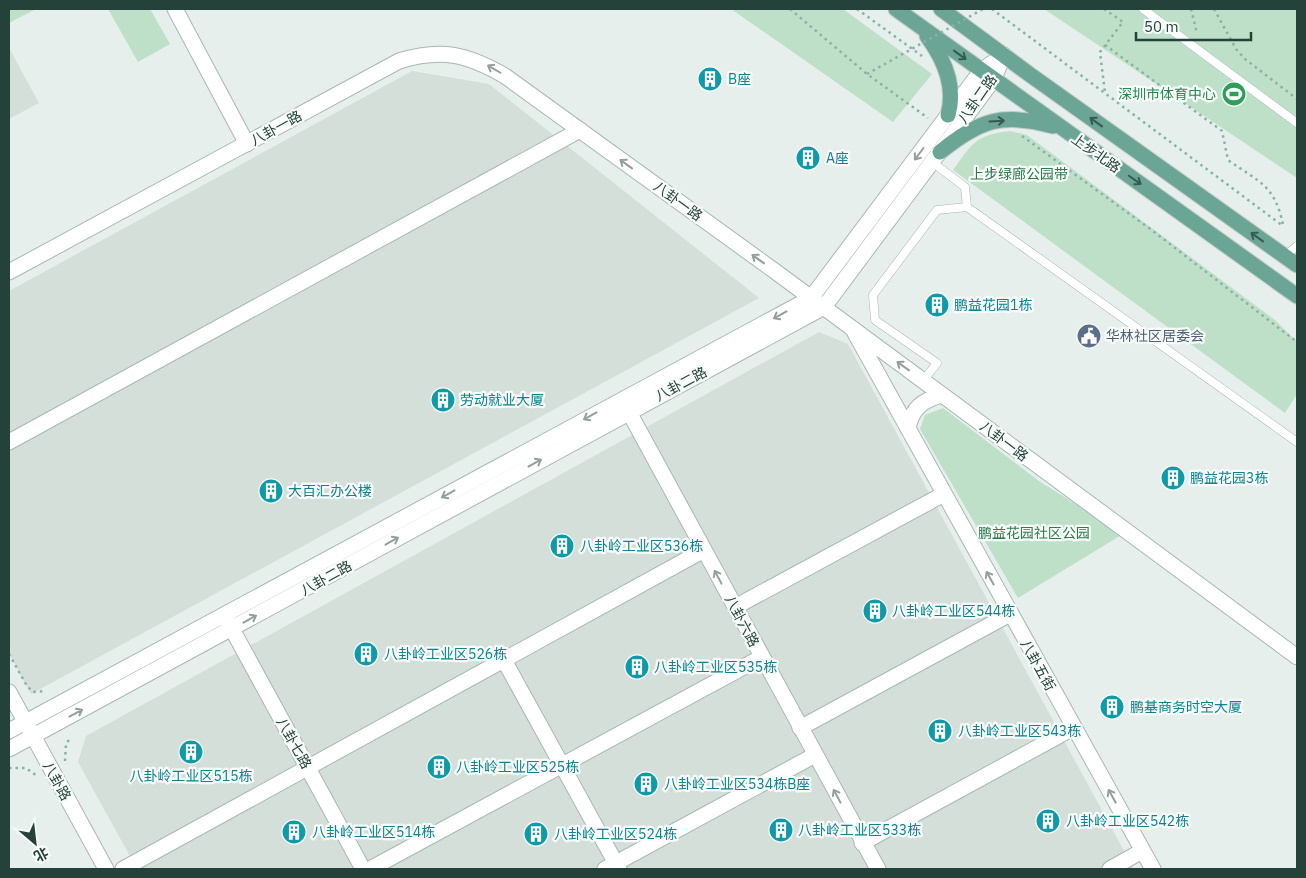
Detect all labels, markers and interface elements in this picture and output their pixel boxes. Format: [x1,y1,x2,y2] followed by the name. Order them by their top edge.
[1136,10,1251,42] scale bar
[1144,17,1179,36] text: 50 m
[952,50,966,60] one-way arrow
[488,64,502,74] one-way arrow
[697,66,723,92] building icon: B座
[728,70,751,88] place label: B座
[954,71,1000,127] street label: 八卦二路
[1221,81,1247,107] sports icon: 深圳市体育中心
[1118,85,1216,103] place label: 深圳市体育中心
[247,107,305,149] street label: 八卦一路
[988,117,1004,126] one-way arrow
[1090,117,1104,127] one-way arrow
[1068,130,1124,176] street label: 上步北路
[795,145,821,171] building icon: A座
[914,147,924,161] one-way arrow
[826,149,849,167] place label: A座
[620,159,634,169] one-way arrow
[970,165,1068,183] park label: 上步绿廊公园带
[1127,175,1141,185] one-way arrow
[650,177,706,225] street label: 八卦一路
[1250,232,1264,242] one-way arrow
[751,254,765,264] one-way arrow
[924,292,950,318] building icon: 鹏益花园1栋
[954,296,1032,314] place label: 鹏益花园1栋
[773,311,788,320] one-way arrow
[1076,323,1102,349] public building icon: 华林社区居委会
[1106,327,1204,345] place label: 华林社区居委会
[897,360,910,371] one-way arrow
[652,363,710,405] street label: 八卦二路
[430,387,456,413] building icon: 劳动就业大厦
[460,391,544,409] place label: 劳动就业大厦
[583,411,598,421] one-way arrow
[976,417,1032,465] street label: 八卦一路
[527,458,542,468] one-way arrow
[1160,465,1186,491] building icon: 鹏益花园3栋
[1190,469,1268,487] place label: 鹏益花园3栋
[258,478,284,504] building icon: 大百汇办公楼
[288,482,372,500] place label: 大百汇办公楼
[441,489,455,499] one-way arrow
[978,524,1090,542] park label: 鹏益花园社区公园
[549,533,575,559] building icon: 八卦岭工业区536栋
[385,536,400,546] one-way arrow
[580,537,703,555] place label: 八卦岭工业区536栋
[297,557,355,599] street label: 八卦二路
[713,569,723,584] one-way arrow
[985,571,995,585] one-way arrow
[721,592,763,650] street label: 八卦六路
[862,598,888,624] building icon: 八卦岭工业区544栋
[892,602,1015,620] place label: 八卦岭工业区544栋
[242,614,257,624] one-way arrow
[1017,636,1059,694] street label: 八卦五街
[353,641,379,667] building icon: 八卦岭工业区526栋
[384,645,507,663] place label: 八卦岭工业区526栋
[624,654,650,680] building icon: 八卦岭工业区535栋
[654,658,777,676] place label: 八卦岭工业区535栋
[1099,694,1125,720] building icon: 鹏基商务时空大厦
[1130,698,1242,716] place label: 鹏基商务时空大厦
[68,708,83,718] one-way arrow
[273,714,315,772] street label: 八卦七路
[927,718,953,744] building icon: 八卦岭工业区543栋
[958,722,1081,740] place label: 八卦岭工业区543栋
[178,739,204,765] building icon: 八卦岭工业区515栋
[426,754,452,780] building icon: 八卦岭工业区525栋
[39,758,75,804] street label: 八卦路
[456,758,579,776] place label: 八卦岭工业区525栋
[129,767,253,785] place label: 八卦岭工业区515栋
[633,771,659,797] building icon: 八卦岭工业区534栋B座
[664,775,810,793] place label: 八卦岭工业区534栋B座
[832,789,842,804] one-way arrow
[1106,790,1116,804] one-way arrow
[1035,808,1061,834] building icon: 八卦岭工业区542栋
[1066,812,1189,830] place label: 八卦岭工业区542栋
[768,817,794,843] building icon: 八卦岭工业区533栋
[10,818,60,868] north arrow
[281,819,307,845] building icon: 八卦岭工业区514栋
[523,821,549,847] building icon: 八卦岭工业区524栋
[798,821,921,839] place label: 八卦岭工业区533栋
[312,823,435,841] place label: 八卦岭工业区514栋
[554,825,677,843] place label: 八卦岭工业区524栋
[31,843,52,866] text: 北

